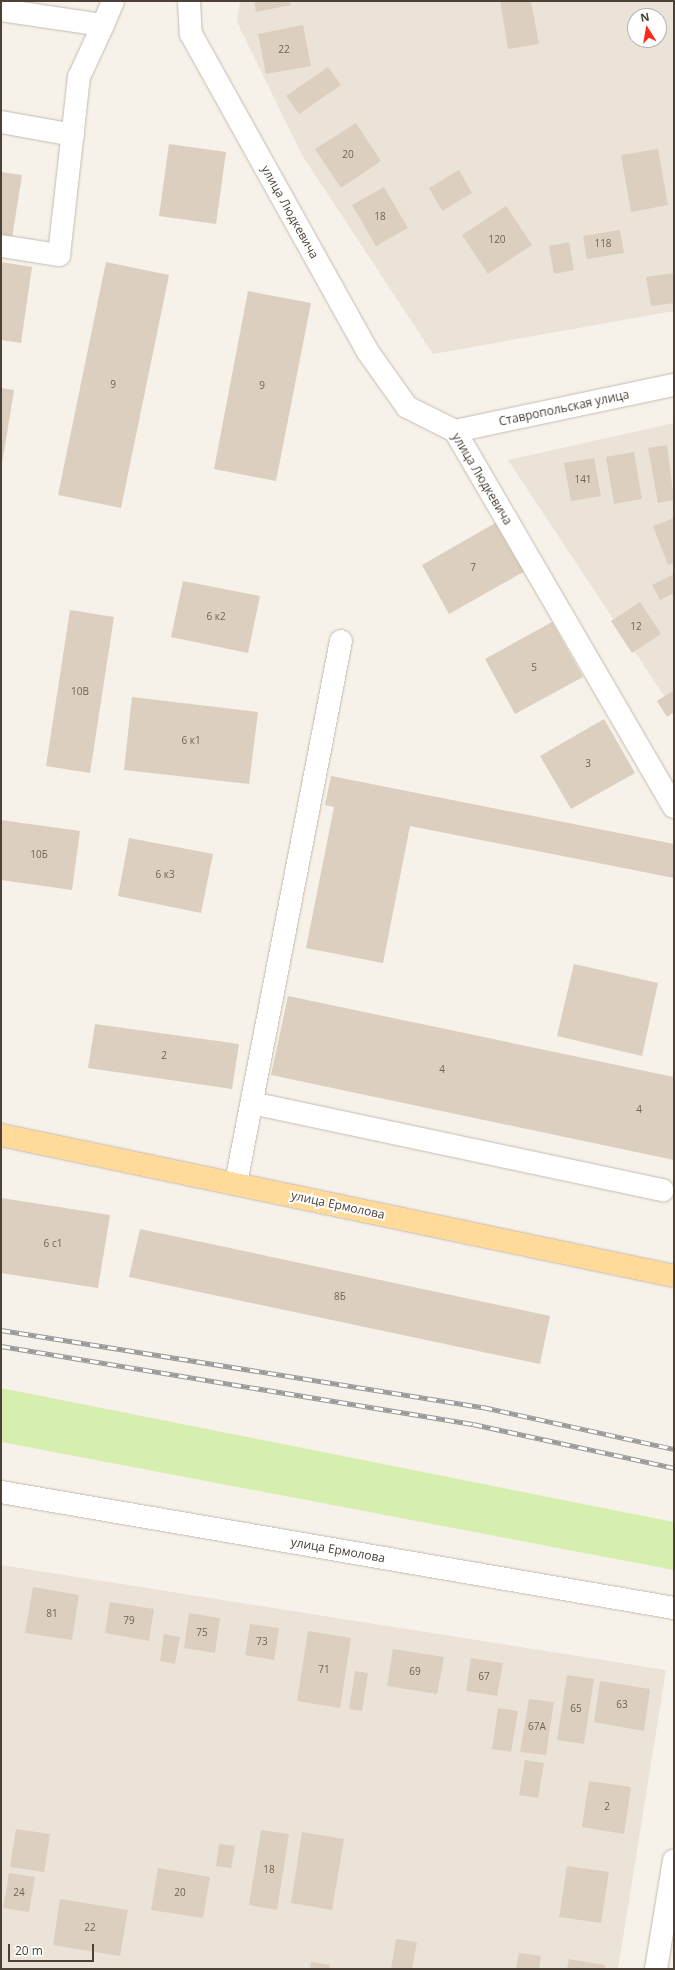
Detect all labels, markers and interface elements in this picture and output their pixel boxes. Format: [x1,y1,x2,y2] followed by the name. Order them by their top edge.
[627,8,667,48] north arrow
[639,8,651,25] text: N
[278,44,290,56] house number: 22
[342,149,354,161] house number: 20
[258,163,322,261] street label: улица Людкевича
[374,211,386,223] house number: 18
[488,234,506,246] house number: 120
[594,238,612,250] house number: 118
[110,379,116,391] house number: 9
[259,380,265,392] house number: 9
[497,387,631,429] street label: Ставропольская улица
[449,431,515,527] street label: улица Людкевича
[574,474,592,486] house number: 141
[470,562,476,574] house number: 7
[206,611,226,623] house number: 6 к2
[630,621,642,633] house number: 12
[531,662,537,674] house number: 5
[71,686,89,698] house number: 10В
[181,735,201,747] house number: 6 к1
[585,758,591,770] house number: 3
[30,849,48,861] house number: 10Б
[155,869,175,881] house number: 6 к3
[161,1050,167,1062] house number: 2
[439,1064,445,1076] house number: 4
[636,1104,642,1116] house number: 4
[290,1188,386,1222] street label: улица Ермолова
[44,1238,62,1250] house number: 6 с1
[334,1291,346,1303] house number: 8Б
[290,1535,386,1565] street label: улица Ермолова
[46,1608,58,1620] house number: 81
[123,1615,135,1627] house number: 79
[196,1627,208,1639] house number: 75
[256,1636,268,1648] house number: 73
[318,1664,330,1676] house number: 71
[409,1666,421,1678] house number: 69
[478,1671,490,1683] house number: 67
[616,1699,628,1711] house number: 63
[570,1703,582,1715] house number: 65
[528,1721,546,1733] house number: 67А
[604,1801,610,1813] house number: 2
[263,1864,275,1876] house number: 18
[13,1887,25,1899] house number: 24
[174,1887,186,1899] house number: 20
[84,1922,96,1934] house number: 22
[10,1936,96,1962] scale bar
[15,1942,43,1959] text: 20 m

